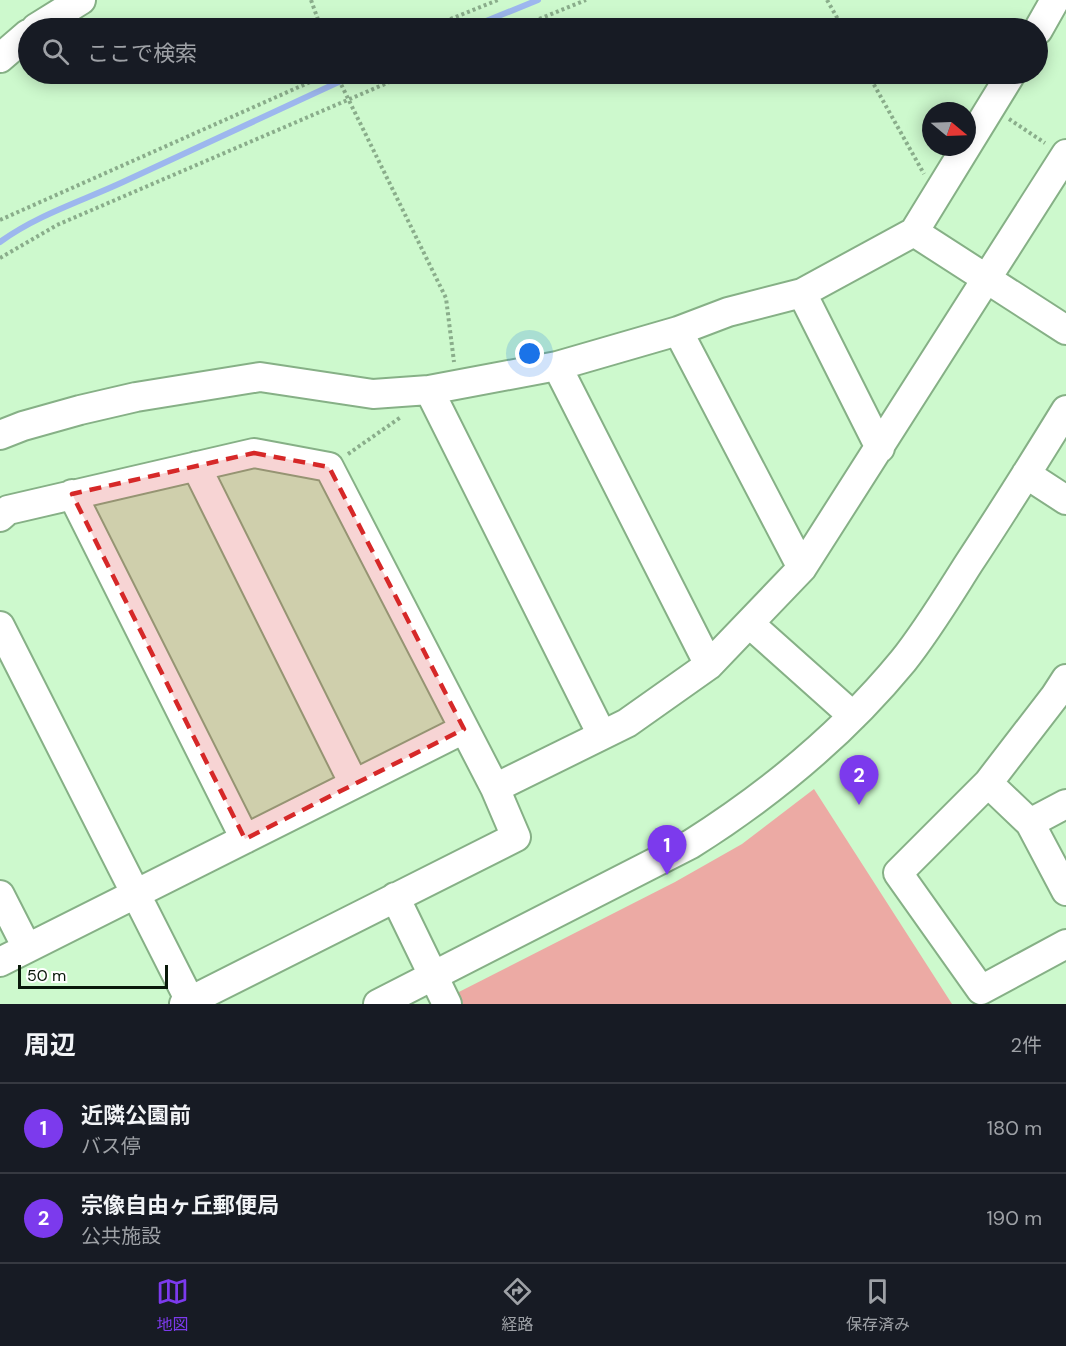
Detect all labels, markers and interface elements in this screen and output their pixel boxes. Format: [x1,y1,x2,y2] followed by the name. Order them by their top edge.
[18,18,1048,84] search box
[39,35,72,68] icon: search
[87,39,197,68] text: ここで検索
[922,102,976,156] north arrow
[515,339,544,368] your location
[840,756,878,805] pin: 2
[648,826,686,875] pin: 1
[18,962,168,990] scale bar
[27,965,66,986] text: 50 m
[24,1028,76,1062] text: 周辺
[1010,1032,1042,1058] text: 2件
[81,1101,191,1130] text: 近隣公園前
[40,1115,47,1141] text: 1
[987,1115,1042,1141] text: 180 m
[81,1133,141,1159] text: バス停
[81,1191,279,1220] text: 宗像自由ヶ丘郵便局
[38,1205,49,1231] text: 2
[986,1205,1042,1231] text: 190 m
[81,1223,161,1249] text: 公共施設
[156,1275,189,1335] tab: 地図
[501,1275,534,1335] tab: 経路
[846,1275,910,1335] tab: 保存済み

